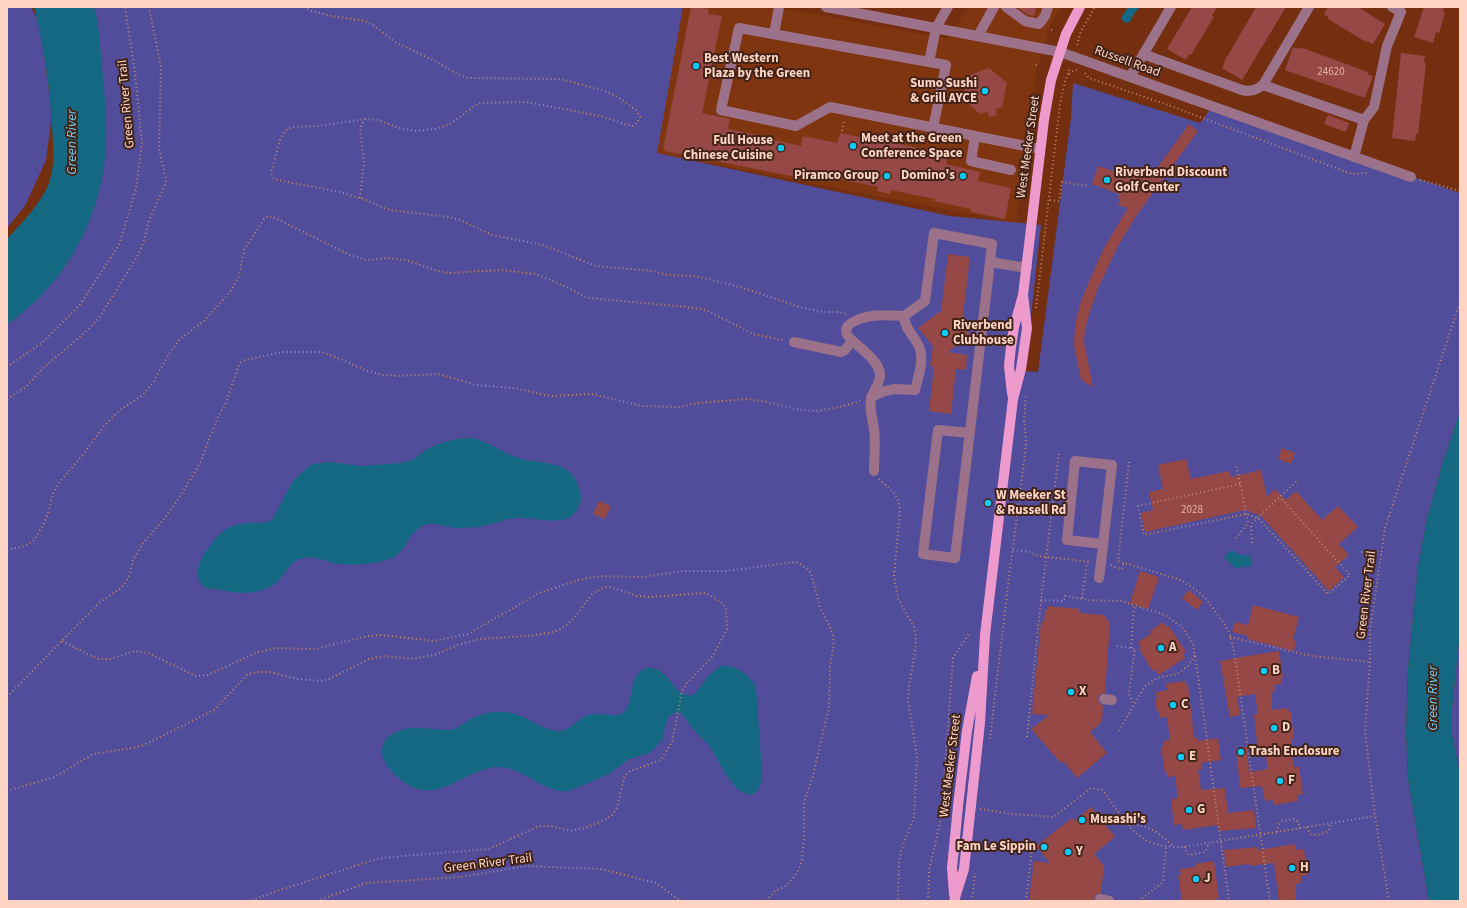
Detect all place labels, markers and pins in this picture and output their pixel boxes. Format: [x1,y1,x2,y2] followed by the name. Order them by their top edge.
[704,51,810,82] place label: Best Western Plaza by the Green
[691,61,701,71] marker: Best Western Plaza by the Green
[910,76,977,107] place label: Sumo Sushi & Grill AYCE
[980,86,990,96] marker: Sumo Sushi & Grill AYCE
[861,131,962,162] place label: Meet at the Green Conference Space
[683,133,773,164] place label: Full House Chinese Cuisine
[848,141,858,151] marker: Meet at the Green Conference Space
[776,143,786,153] marker: Full House Chinese Cuisine
[1115,165,1227,196] place label: Riverbend Discount Golf Center
[794,168,879,184] place label: Piramco Group
[901,168,955,184] place label: Domino's
[882,171,892,181] marker: Piramco Group
[958,171,968,181] marker: Domino's
[1102,175,1112,185] marker: Riverbend Discount Golf Center
[953,318,1014,349] place label: Riverbend Clubhouse
[940,328,950,338] marker: Riverbend Clubhouse
[996,488,1066,519] place label: W Meeker St & Russell Rd
[983,498,993,508] marker: W Meeker St & Russell Rd
[1169,640,1176,656] place label: A
[1156,643,1166,653] marker: A
[1272,663,1280,679] place label: B
[1259,666,1269,676] marker: B
[1079,684,1086,700] place label: X
[1066,687,1076,697] marker: X
[1181,697,1189,713] place label: C
[1168,700,1178,710] marker: C
[1282,720,1290,736] place label: D
[1269,723,1279,733] marker: D
[1249,744,1340,760] place label: Trash Enclosure
[1236,747,1246,757] marker: Trash Enclosure
[1189,749,1196,765] place label: E
[1176,752,1186,762] marker: E
[1288,773,1295,789] place label: F
[1275,776,1285,786] marker: F
[1197,802,1205,818] place label: G
[1184,805,1194,815] marker: G
[1090,812,1146,828] place label: Musashi's
[1077,815,1087,825] marker: Musashi's
[956,839,1036,855] place label: Fam Le Sippin
[1039,842,1049,852] marker: Fam Le Sippin
[1076,844,1083,860] place label: Y
[1063,847,1073,857] marker: Y
[1300,860,1309,876] place label: H
[1287,863,1297,873] marker: H
[1204,871,1211,887] place label: J
[1191,874,1201,884] marker: J

